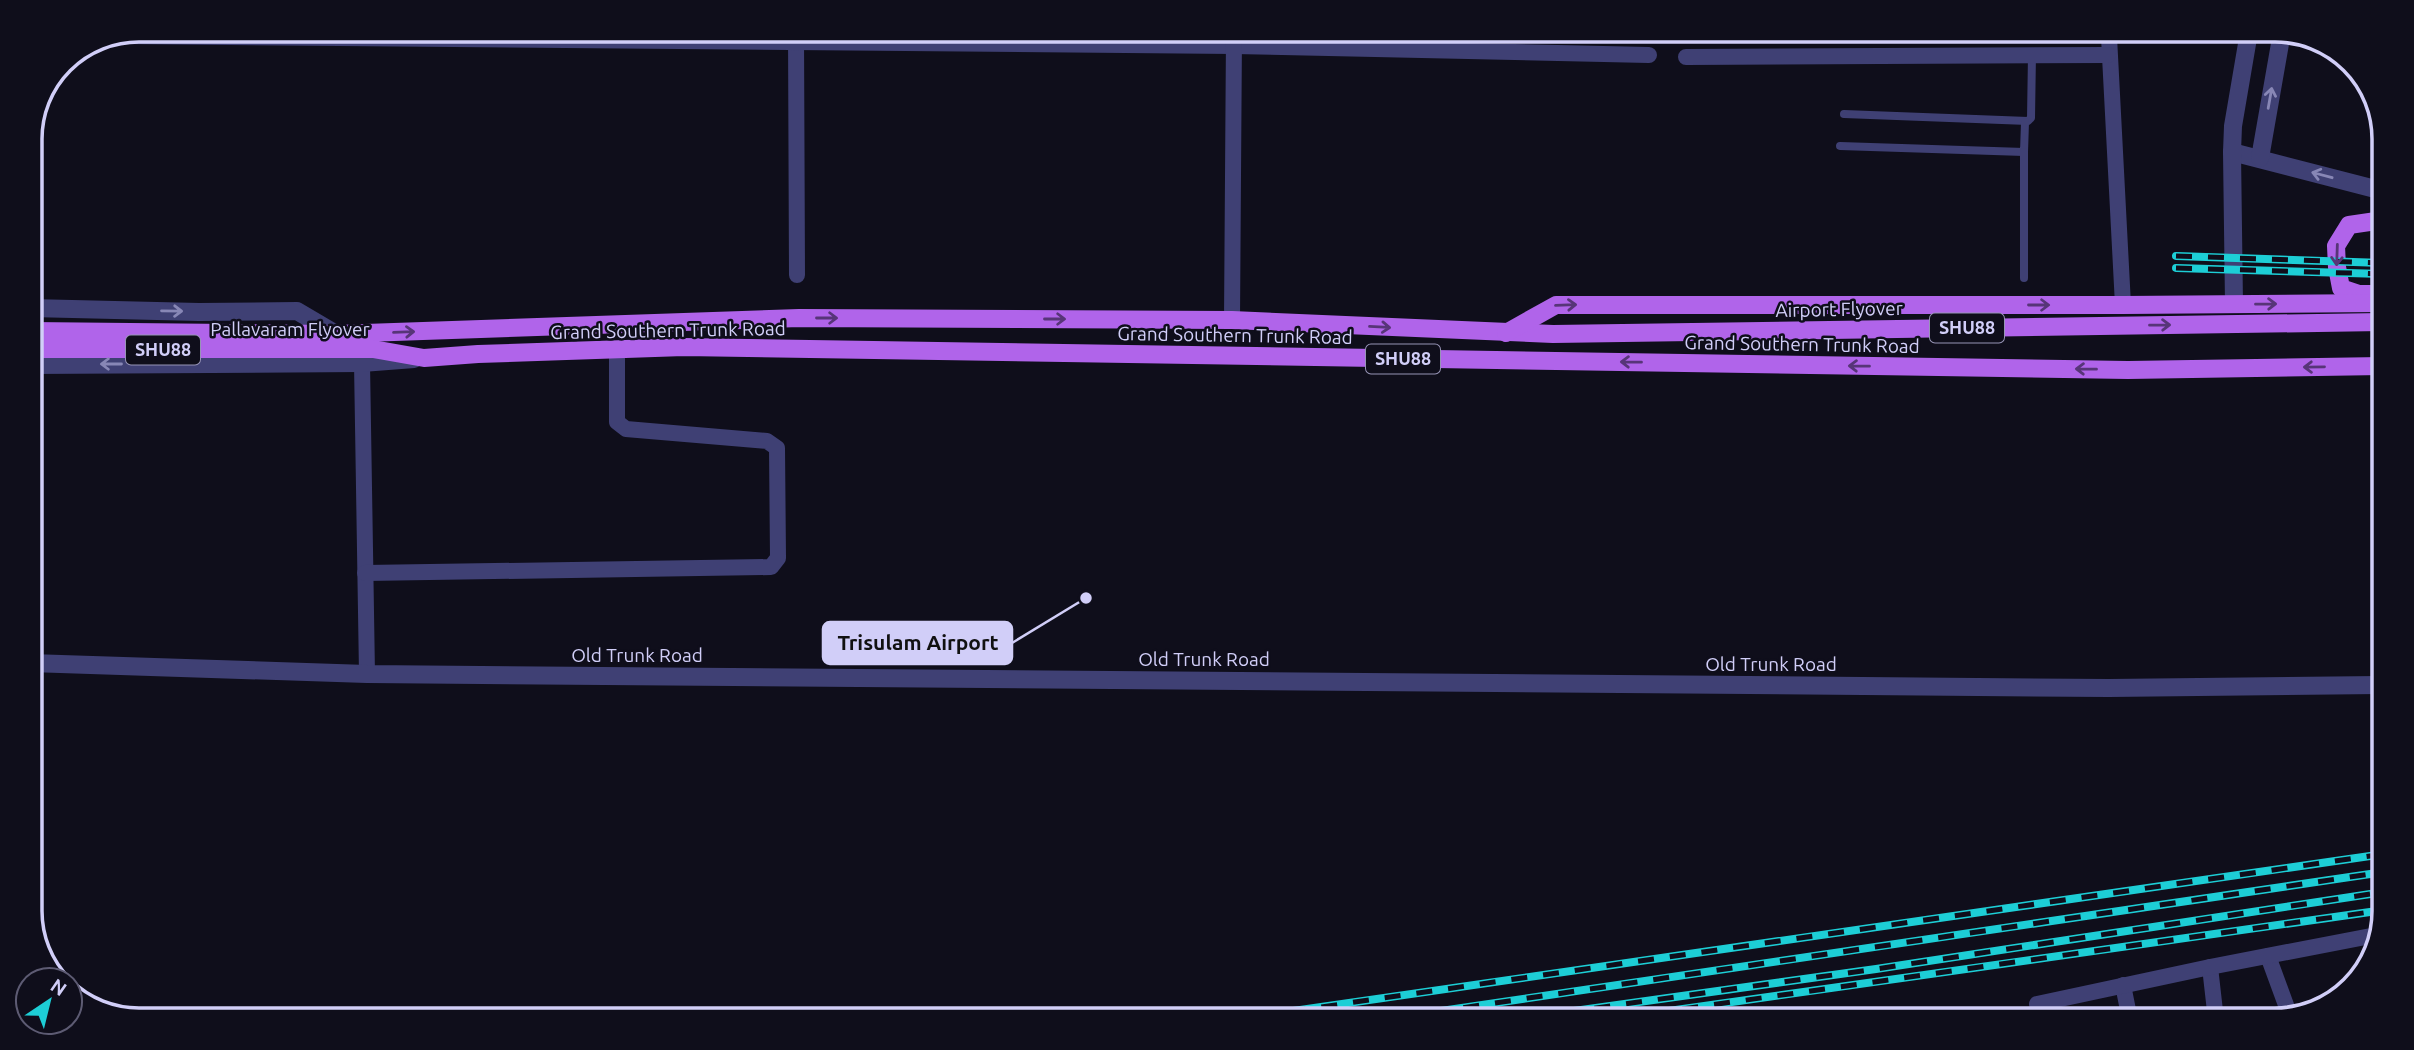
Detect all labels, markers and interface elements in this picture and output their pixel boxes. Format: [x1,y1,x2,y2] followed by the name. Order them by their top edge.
[2264,87,2278,110] one-way arrow
[2311,168,2333,181] one-way arrow
[2331,243,2344,266] one-way arrow
[1775,297,1903,321] street label: Airport Flyover
[2255,297,2278,311] one-way arrow
[2027,298,2050,312] one-way arrow
[1555,299,1578,312] one-way arrow
[160,305,183,318] one-way arrow
[815,311,838,325] one-way arrow
[1043,312,1066,326] one-way arrow
[1930,314,2004,342] road number: SHU88
[550,317,786,343] street label: Grand Southern Trunk Road
[210,318,370,340] street label: Pallavaram Flyover
[2148,319,2171,332] one-way arrow
[1368,321,1391,334] one-way arrow
[1117,322,1353,348] street label: Grand Southern Trunk Road
[392,325,415,338] one-way arrow
[1684,331,1920,357] street label: Grand Southern Trunk Road
[126,336,200,364] road number: SHU88
[1366,344,1440,374] road number: SHU88
[1620,355,1643,369] one-way arrow
[100,357,123,371] one-way arrow
[1847,359,1870,372] one-way arrow
[2302,361,2325,374] one-way arrow
[2075,362,2098,376] one-way arrow
[823,622,1012,664] callout: Trisulam Airport
[837,630,999,654] text: Trisulam Airport
[571,644,703,666] street label: Old Trunk Road
[1138,648,1270,670] street label: Old Trunk Road
[1705,653,1837,675] street label: Old Trunk Road
[14,966,84,1036] north arrow
[47,974,71,1000] text: N

